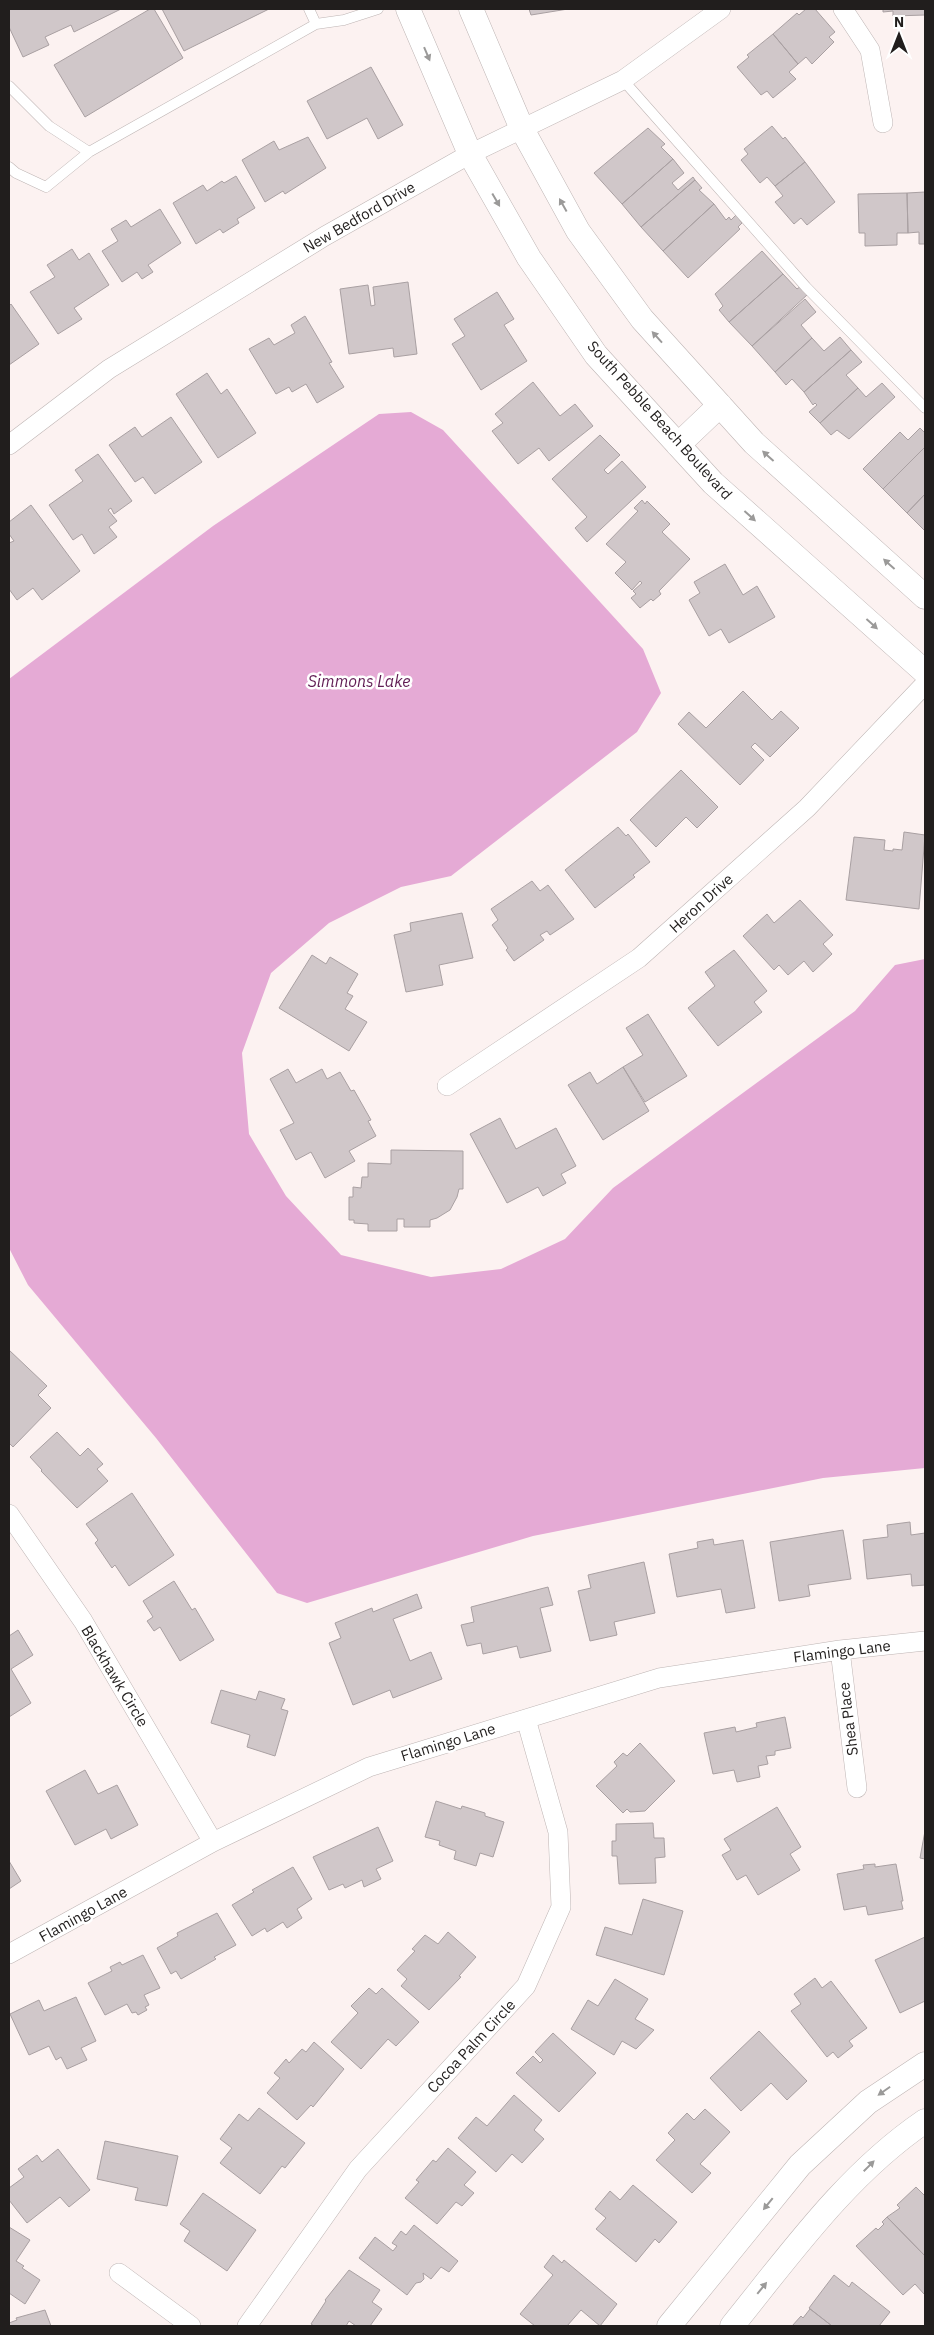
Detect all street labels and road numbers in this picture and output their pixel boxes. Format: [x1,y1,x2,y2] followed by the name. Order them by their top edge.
[300,177,418,257] street label: New Bedford Drive
[584,337,736,503] street label: South Pebble Beach Boulevard
[665,869,737,937] street label: Heron Drive
[77,1622,153,1730] street label: Blackhawk Circle
[792,1636,892,1666] street label: Flamingo Lane
[834,1681,862,1757] street label: Shea Place
[398,1719,498,1765] street label: Flamingo Lane
[36,1882,130,1946] street label: Flamingo Lane
[423,1995,519,2097] street label: Cocoa Palm Circle

